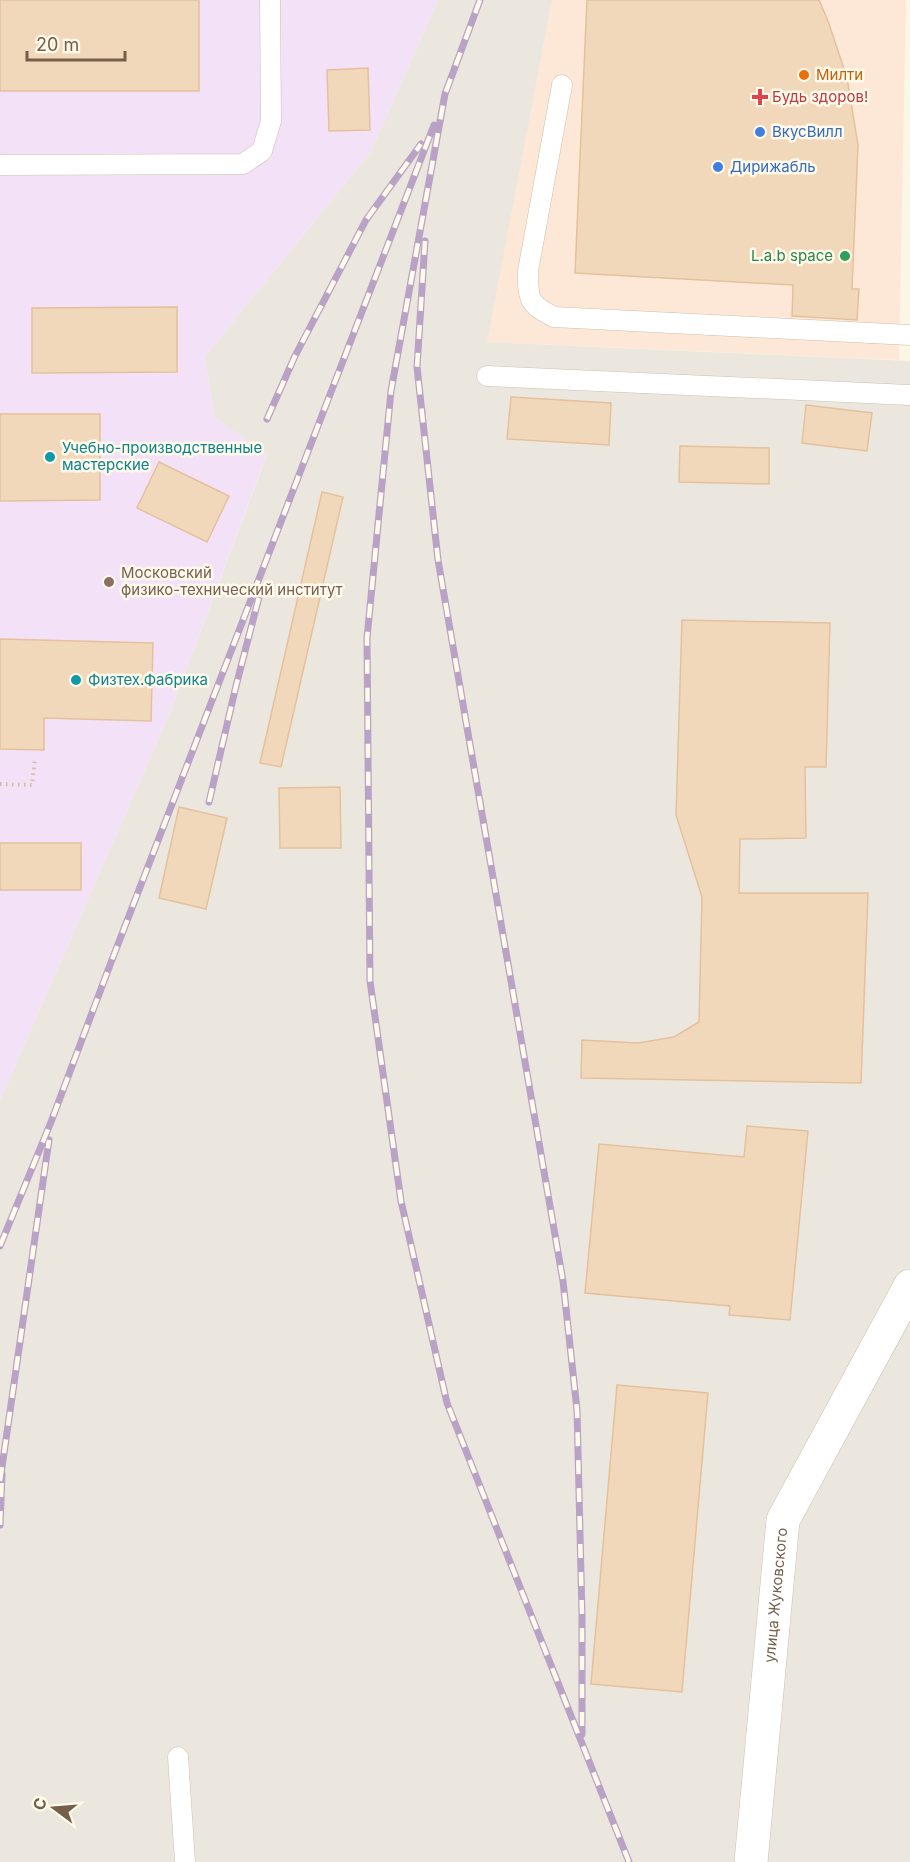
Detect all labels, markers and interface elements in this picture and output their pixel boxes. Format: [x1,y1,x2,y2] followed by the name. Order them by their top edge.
[27,24,124,62] scale bar
[36,34,79,55] text: 20 m
[816,65,863,84] place label: Милти
[797,68,811,82] marker: Милти
[772,87,868,106] place label: Будь здоров!
[753,90,767,104] marker: Будь здоров!
[772,122,843,141] place label: ВкусВилл
[753,125,767,139] marker: ВкусВилл
[730,157,816,176] place label: Дирижабль
[711,160,725,174] marker: Дирижабль
[751,246,833,265] place label: L.a.b space
[838,249,852,263] marker: L.a.b space
[62,438,262,474] place label: Учебно-производственные мастерские
[43,450,57,464] marker: Учебно-производственные мастерские
[121,563,343,599] place label: Московский физико-технический институт
[102,575,116,589] marker: Московский физико-технический институт
[88,670,208,689] place label: Физтех.Фабрика
[69,673,83,687] marker: Физтех.Фабрика
[760,1527,791,1664] street label: улица Жуковского
[24,1778,84,1838] north arrow
[28,1795,51,1812] text: С

